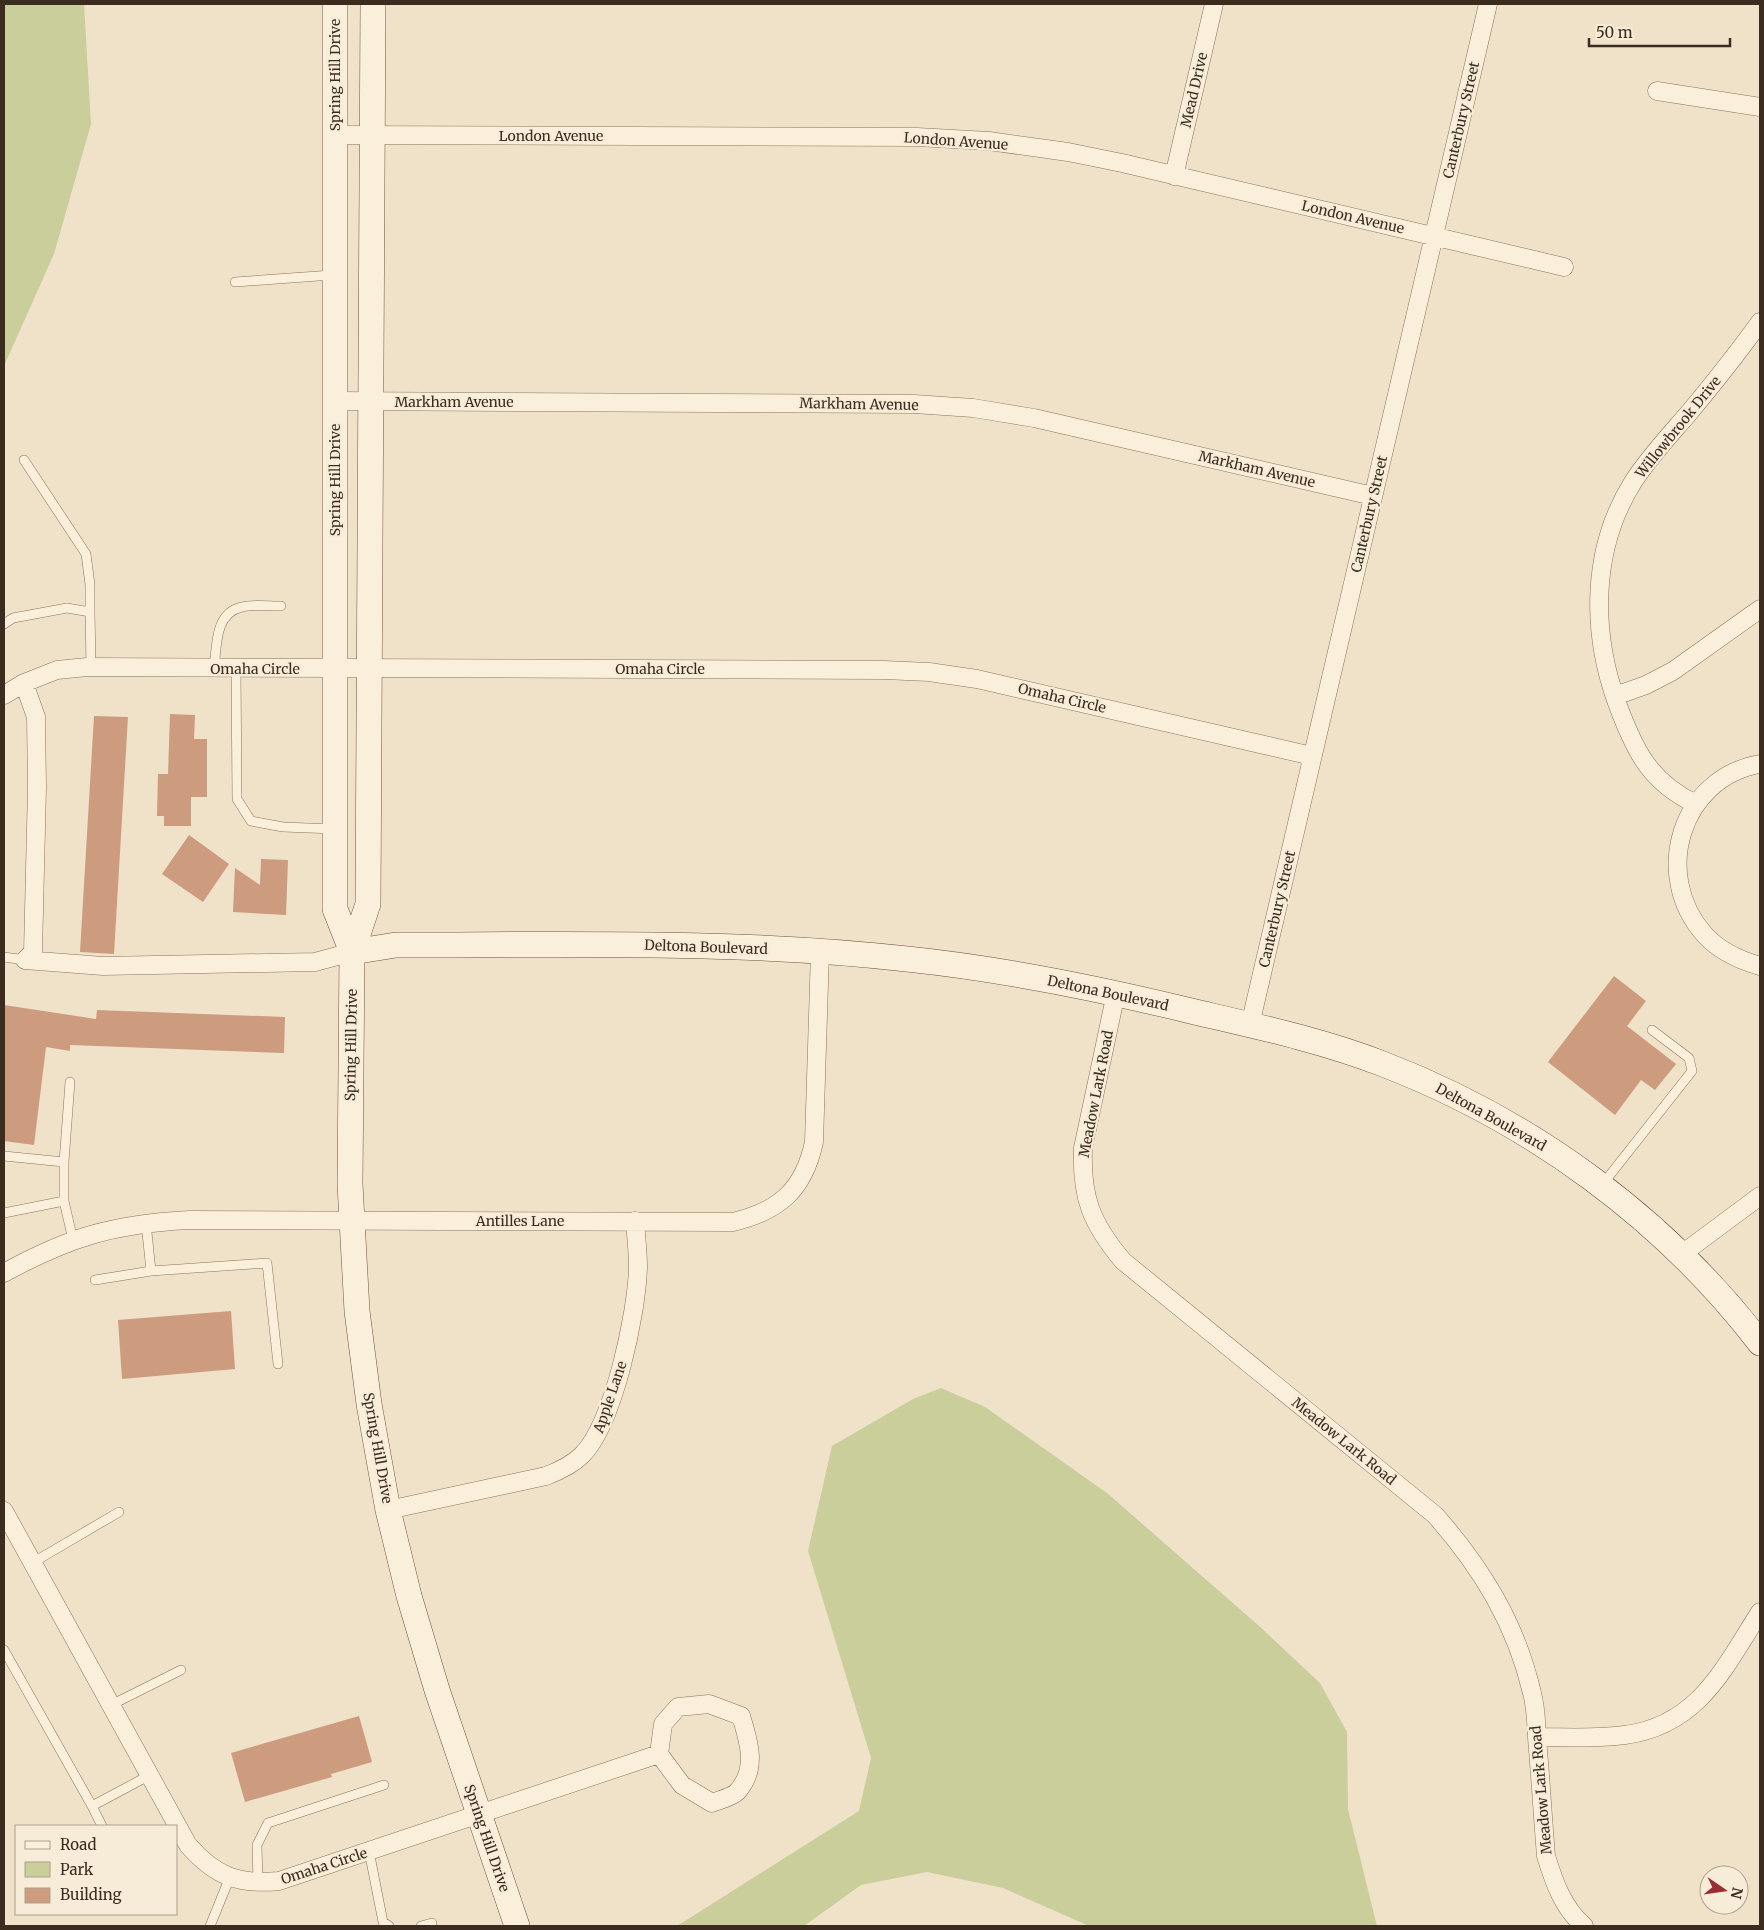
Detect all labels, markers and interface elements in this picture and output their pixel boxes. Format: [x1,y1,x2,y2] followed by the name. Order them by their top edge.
[1589,15,1730,47] scale bar
[326,19,344,131] street label: Spring Hill Drive
[1596,23,1633,42] text: 50 m
[1177,51,1211,129] street label: Mead Drive
[1439,59,1483,180] street label: Canterbury Street
[499,127,603,145] street label: London Avenue
[903,128,1009,154] street label: London Avenue
[1300,196,1406,238] street label: London Avenue
[1631,372,1725,483] street label: Willowbrook Drive
[394,393,514,411] street label: Markham Avenue
[799,394,919,414] street label: Markham Avenue
[326,424,344,536] street label: Spring Hill Drive
[1197,447,1317,491] street label: Markham Avenue
[1347,453,1391,574] street label: Canterbury Street
[210,660,300,678] street label: Omaha Circle
[615,660,705,678] street label: Omaha Circle
[1016,679,1108,717] street label: Omaha Circle
[1255,848,1299,969] street label: Canterbury Street
[644,936,769,958] street label: Deltona Boulevard
[1046,971,1171,1015] street label: Deltona Boulevard
[341,989,361,1101] street label: Spring Hill Drive
[1075,1028,1117,1159] street label: Meadow Lark Road
[1433,1079,1550,1155] street label: Deltona Boulevard
[475,1212,564,1230] street label: Antilles Lane
[589,1359,631,1436] street label: Apple Lane
[359,1391,397,1505] street label: Spring Hill Drive
[1288,1393,1400,1489] street label: Meadow Lark Road
[1526,1724,1556,1855] street label: Meadow Lark Road
[460,1782,514,1894] street label: Spring Hill Drive
[15,1825,178,1915] legend
[60,1835,96,1854] text: Road
[279,1844,369,1888] street label: Omaha Circle
[60,1860,94,1879] text: Park
[1699,1865,1749,1915] north arrow
[60,1885,122,1904] text: Building
[1727,1886,1747,1900] text: N

